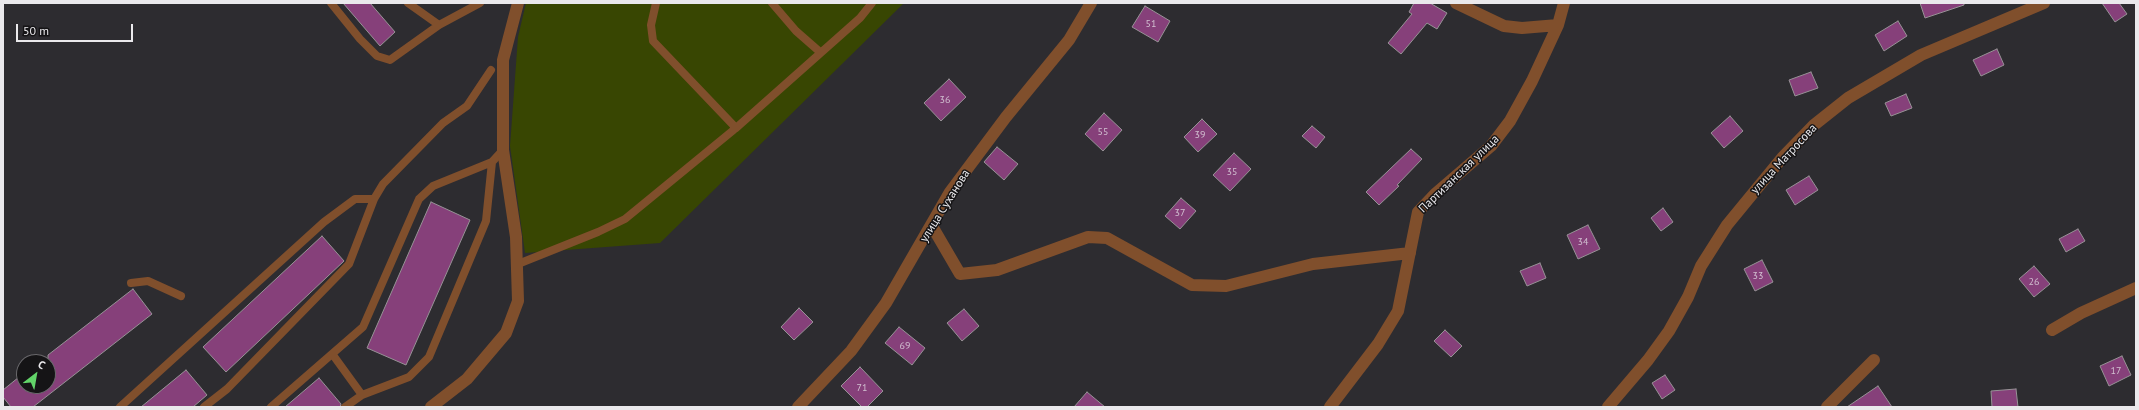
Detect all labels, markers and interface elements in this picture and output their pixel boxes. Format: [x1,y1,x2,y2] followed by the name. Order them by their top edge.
[18,16,135,42] scale bar
[1146,18,1156,30] house number: 51
[23,23,49,38] text: 50 m
[940,94,950,106] house number: 36
[1748,121,1820,197] street label: улица Матросова
[1098,126,1108,138] house number: 55
[1195,129,1205,141] house number: 39
[1416,132,1502,216] street label: Партизанская улица
[1227,166,1237,178] house number: 35
[917,167,973,245] street label: улица Суханова
[1175,207,1185,219] house number: 37
[1578,236,1588,248] house number: 34
[1753,270,1763,282] house number: 33
[2029,276,2039,288] house number: 26
[900,340,910,352] house number: 69
[16,354,56,394] north arrow
[35,357,48,372] text: С
[2111,365,2121,377] house number: 17
[857,382,867,394] house number: 71

